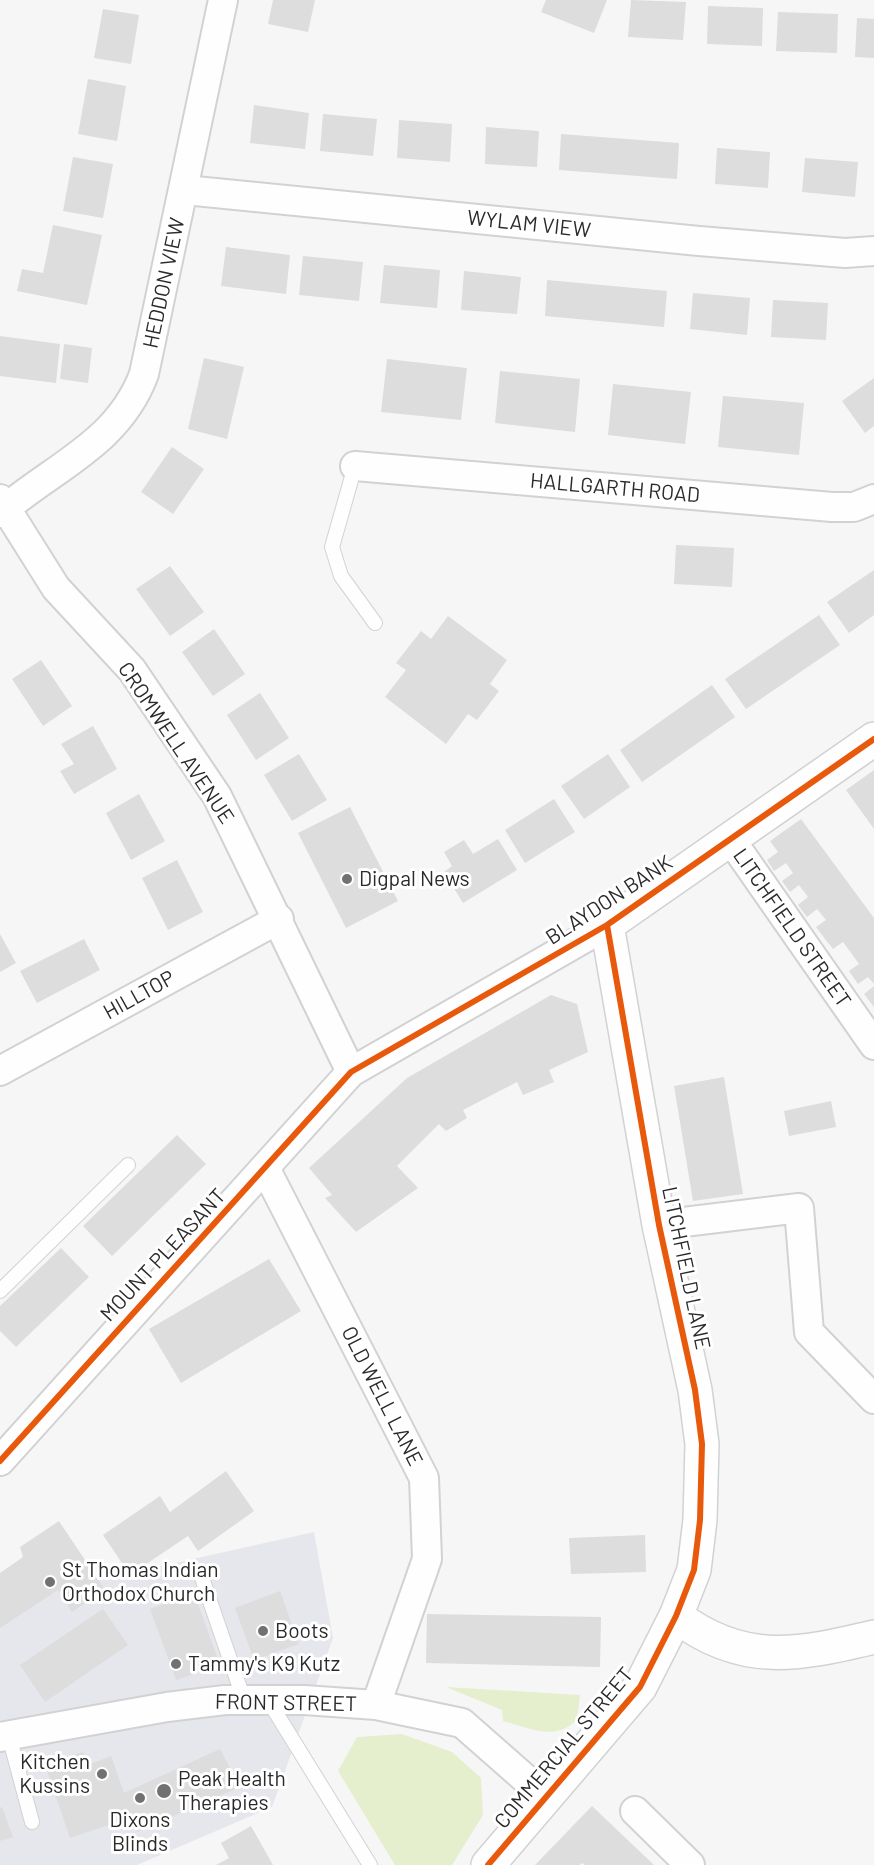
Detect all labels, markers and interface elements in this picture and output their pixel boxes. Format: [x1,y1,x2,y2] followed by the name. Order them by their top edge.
[466,205,592,243] street label: WYLAM VIEW
[138,215,190,351] street label: HEDDON VIEW
[529,468,701,508] street label: HALLGARTH ROAD
[113,657,239,829] street label: CROMWELL AVENUE
[728,844,856,1012] street label: LITCHFIELD STREET
[541,850,677,950] street label: BLAYDON BANK
[359,866,470,892] place label: Digpal News
[340,872,354,886] marker: Digpal News
[99,965,179,1025] street label: HILLTOP
[95,1183,231,1327] street label: MOUNT PLEASANT
[656,1184,716,1352] street label: LITCHFIELD LANE
[336,1322,428,1470] street label: OLD WELL LANE
[62,1557,219,1607] place label: St Thomas Indian Orthodox Church
[43,1575,57,1589] marker: St Thomas Indian Orthodox Church
[275,1618,329,1644] place label: Boots
[256,1624,270,1638] marker: Boots
[188,1651,340,1677] place label: Tammy's K9 Kutz
[169,1657,183,1671] marker: Tammy's K9 Kutz
[489,1662,639,1834] street label: COMMERCIAL STREET
[215,1689,357,1717] street label: FRONT STREET
[19,1749,90,1799] place label: Kitchen Kussins
[178,1766,286,1816] place label: Peak Health Therapies
[95,1767,109,1781] marker: Kitchen Kussins
[155,1782,173,1800] marker: Peak Health Therapies
[133,1791,147,1805] marker: Dixons Blinds
[110,1807,170,1857] place label: Dixons Blinds

